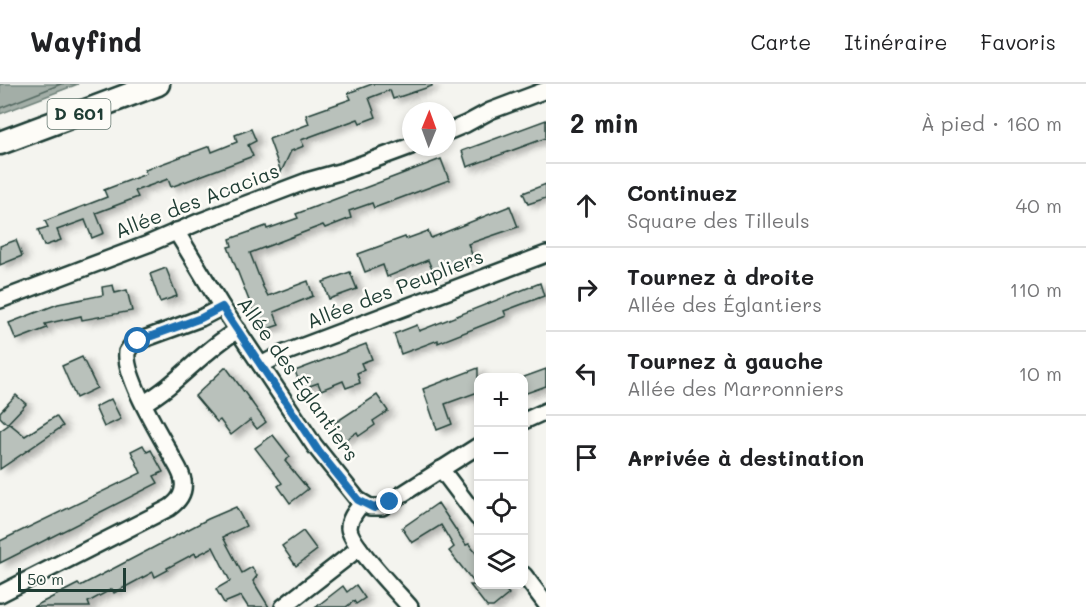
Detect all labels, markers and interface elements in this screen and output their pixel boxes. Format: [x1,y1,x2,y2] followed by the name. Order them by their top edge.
[30,23,141,59] text: Wayfind
[750,28,811,55] text: Carte
[844,28,947,55] text: Itinéraire
[980,28,1056,55] text: Favoris
[48,99,110,129] road number: D 601
[402,102,456,156] north arrow
[570,106,638,140] text: 2 min
[921,110,1062,136] text: À pied · 160 m
[111,157,283,243] street label: Allée des Acacias
[627,178,737,207] text: Continuez
[570,189,603,222] icon: ahead
[1016,192,1062,218] text: 40 m
[627,207,810,233] text: Square des Tilleuls
[303,242,487,334] street label: Allée des Peupliers
[627,262,814,291] text: Tournez à droite
[570,273,603,306] icon: right
[1009,276,1062,302] text: 110 m
[232,291,365,466] street label: Allée des Églantiers
[627,291,822,317] text: Allée des Églantiers
[124,327,150,353] route start
[627,346,823,375] text: Tournez à gauche
[570,357,603,390] icon: left
[1018,360,1062,386] text: 10 m
[474,373,528,589] map controls
[474,373,528,427] button: +
[627,375,844,401] text: Allée des Marronniers
[474,427,528,481] button: −
[570,441,603,474] icon: arrive
[627,443,864,472] text: Arrivée à destination
[474,481,528,535] button: locate
[376,488,402,514] route end
[474,535,528,589] button: layers
[18,565,126,592] scale bar
[27,568,64,589] text: 50 m

